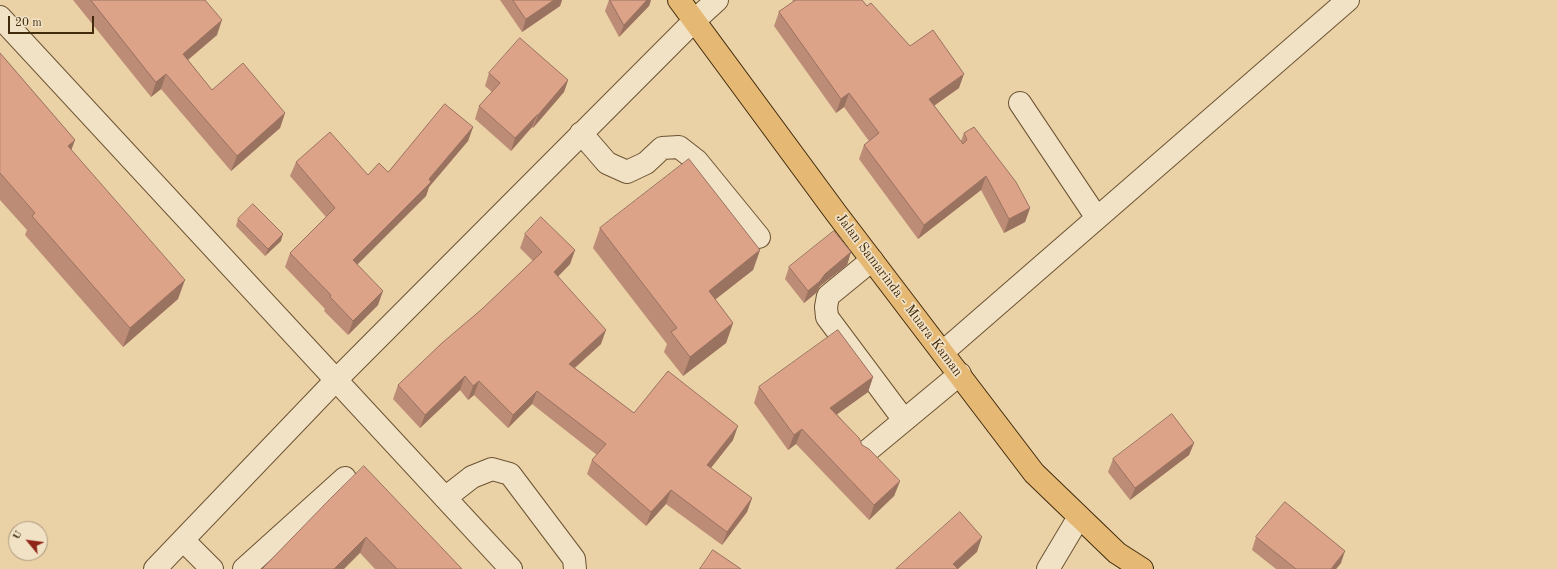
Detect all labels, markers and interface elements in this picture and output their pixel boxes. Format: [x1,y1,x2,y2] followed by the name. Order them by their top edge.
[10,8,96,34] scale bar
[15,17,42,29] text: 20 m
[832,210,966,380] street label: Jalan Samarinda - Muara Kaman
[8,521,48,561] north arrow
[11,529,25,542] text: U

